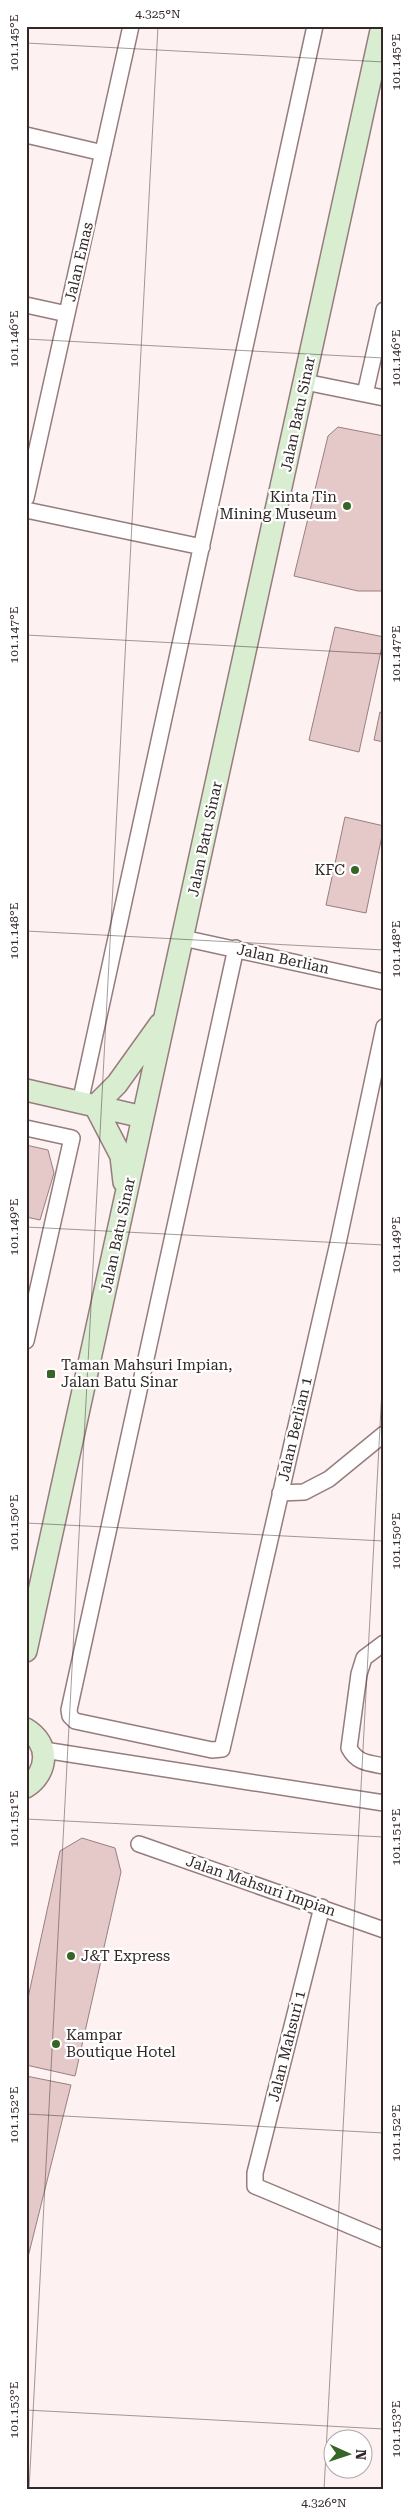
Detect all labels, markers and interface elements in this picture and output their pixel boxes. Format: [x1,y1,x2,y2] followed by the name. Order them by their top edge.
[135,7,181,21] text: 4.325°N
[7,15,21,71] text: 101.145°E
[389,34,403,90] text: 101.145°E
[61,221,97,303] street label: Jalan Emas
[7,311,21,367] text: 101.146°E
[389,330,403,386] text: 101.146°E
[277,355,319,473] street label: Jalan Batu Sinar
[220,488,337,523] place label: Kinta Tin Mining Museum
[341,500,353,512] marker: Kinta Tin Mining Museum
[7,607,21,663] text: 101.147°E
[389,626,403,682] text: 101.147°E
[184,780,226,898] street label: Jalan Batu Sinar
[314,861,345,879] place label: KFC
[349,864,361,876] marker: KFC
[7,903,21,959] text: 101.148°E
[389,921,403,977] text: 101.148°E
[235,940,331,978] street label: Jalan Berlian
[97,1176,139,1294] street label: Jalan Batu Sinar
[7,1199,21,1255] text: 101.149°E
[389,1217,403,1273] text: 101.149°E
[61,1356,232,1391] place label: Taman Mahsuri Impian, Jalan Batu Sinar
[45,1368,57,1380] marker: Taman Mahsuri Impian, Jalan Batu Sinar
[274,1375,316,1483] street label: Jalan Berlian 1
[7,1495,21,1551] text: 101.150°E
[389,1513,403,1569] text: 101.150°E
[7,1791,21,1847] text: 101.151°E
[389,1809,403,1865] text: 101.151°E
[184,1852,339,1920] street label: Jalan Mahsuri Impian
[81,1947,170,1965] place label: J&T Express
[65,1950,77,1962] marker: J&T Express
[264,1989,310,2103] street label: Jalan Mahsuri 1
[66,2026,176,2061] place label: Kampar Boutique Hotel
[50,2038,62,2050] marker: Kampar Boutique Hotel
[7,2087,21,2143] text: 101.152°E
[389,2105,403,2161] text: 101.152°E
[7,2382,21,2438] text: 101.153°E
[389,2401,403,2457] text: 101.153°E
[322,2428,372,2478] north arrow
[353,2449,369,2461] text: N
[301,2496,347,2510] text: 4.326°N

